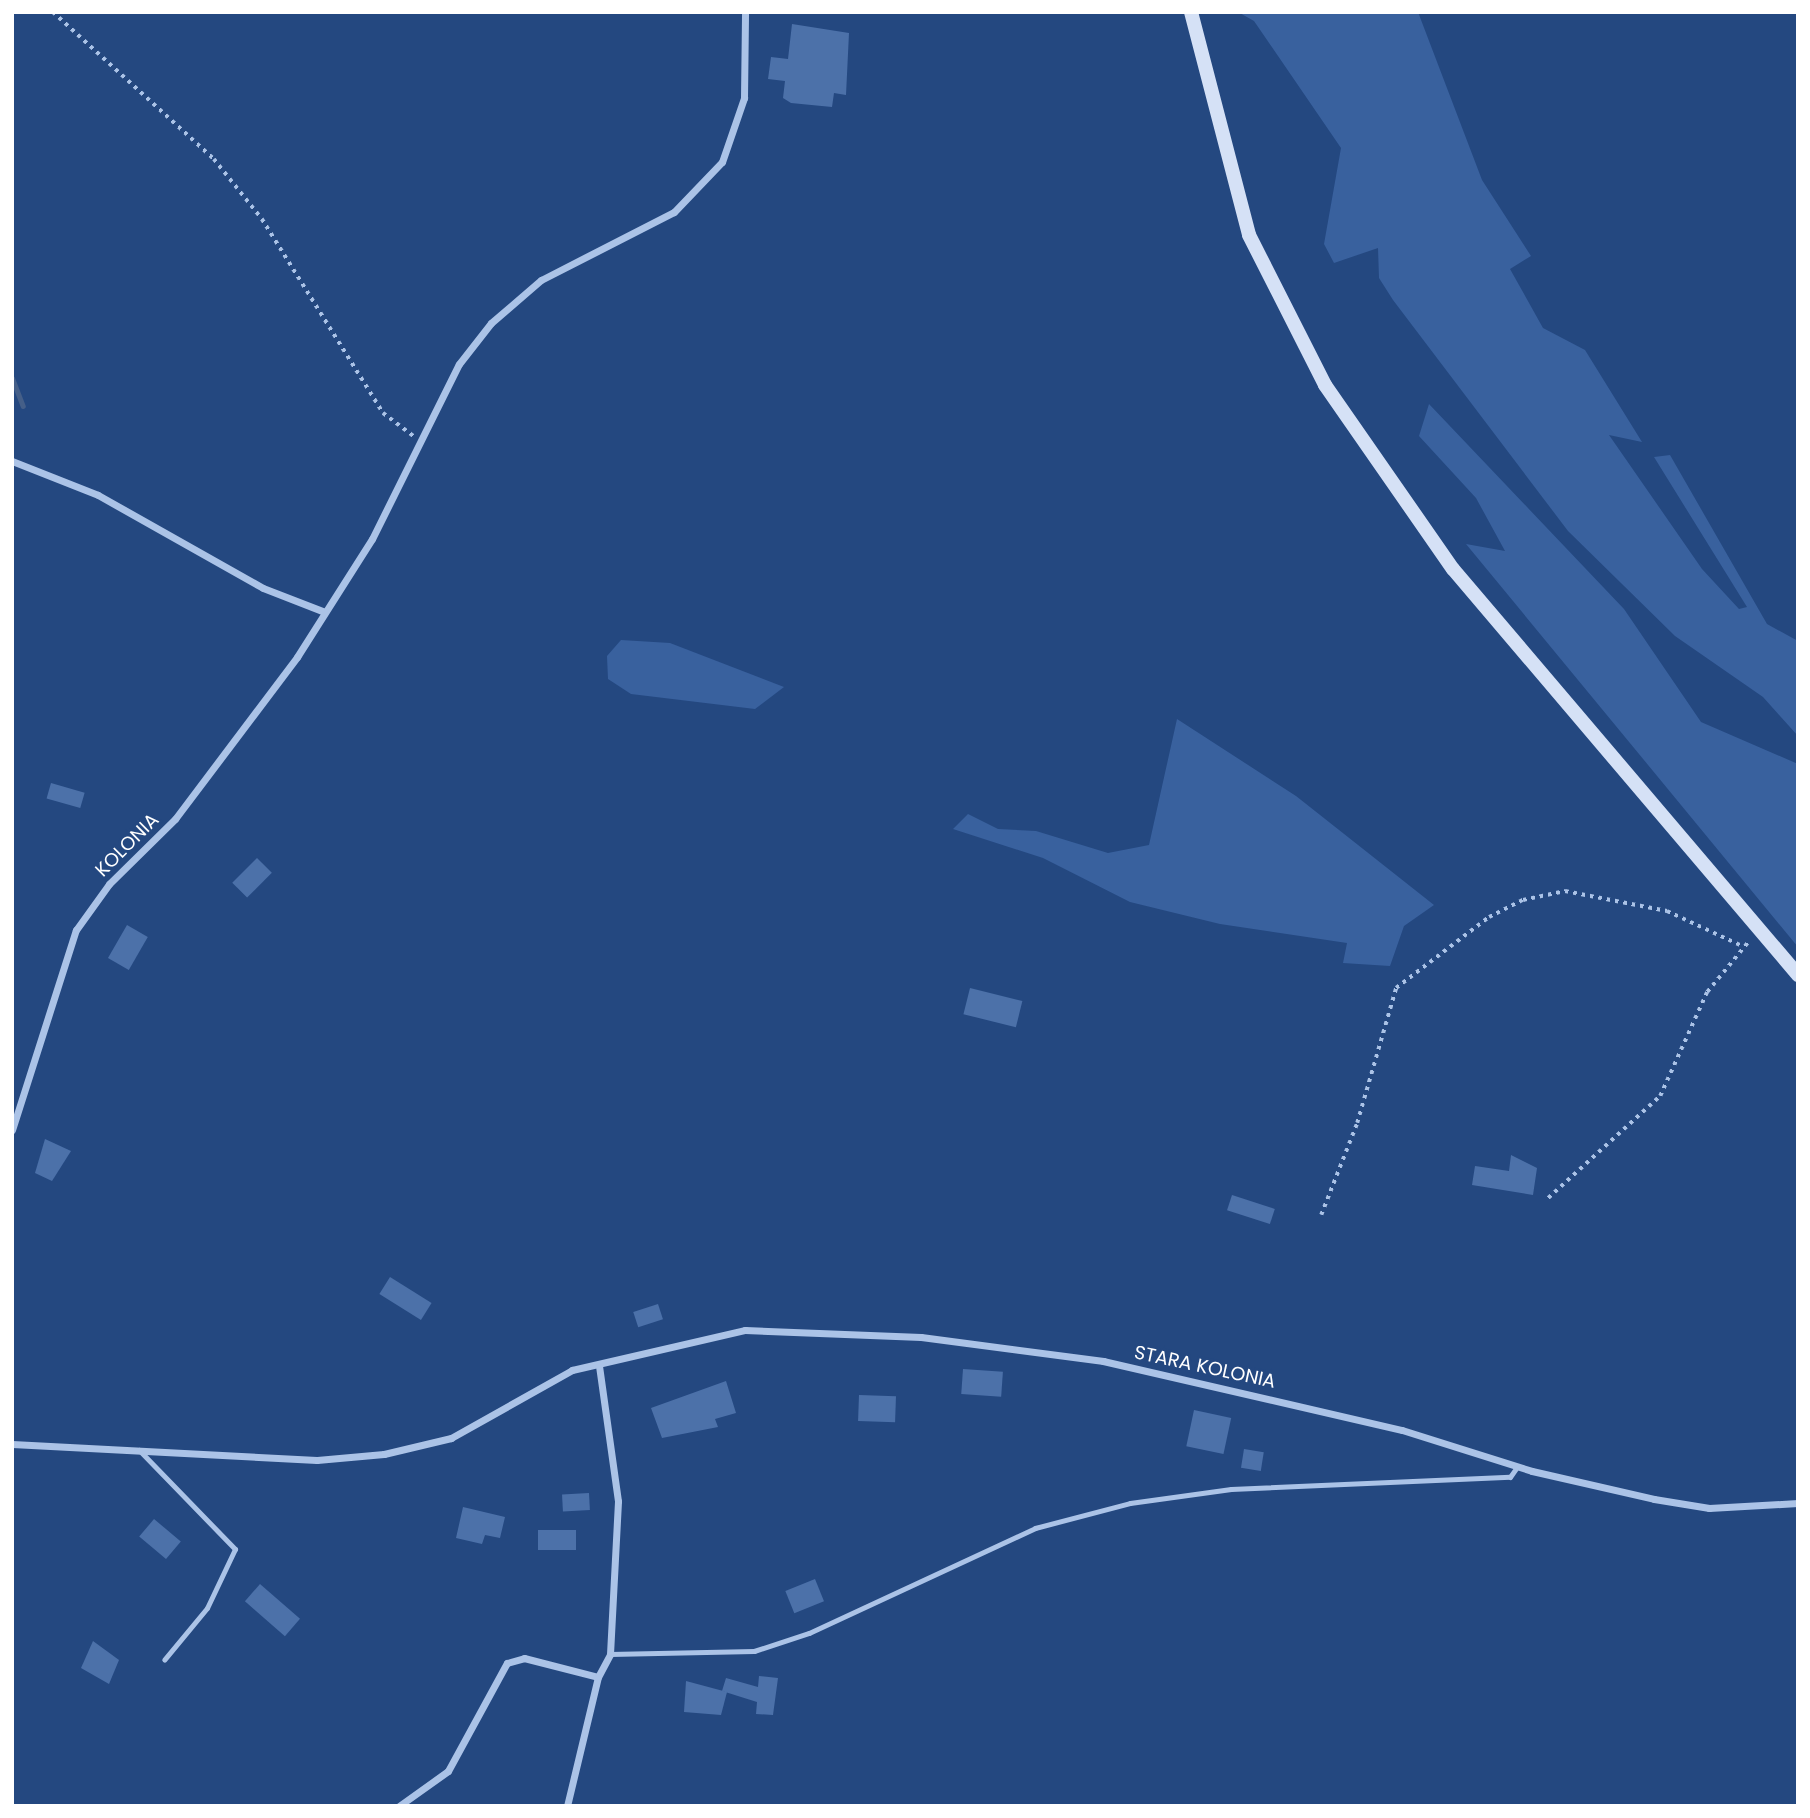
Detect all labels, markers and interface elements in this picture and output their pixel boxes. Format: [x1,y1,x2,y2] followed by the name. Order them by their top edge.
[91,809,163,881] street label: KOLONIA
[1132,1341,1278,1393] street label: STARA KOLONIA

